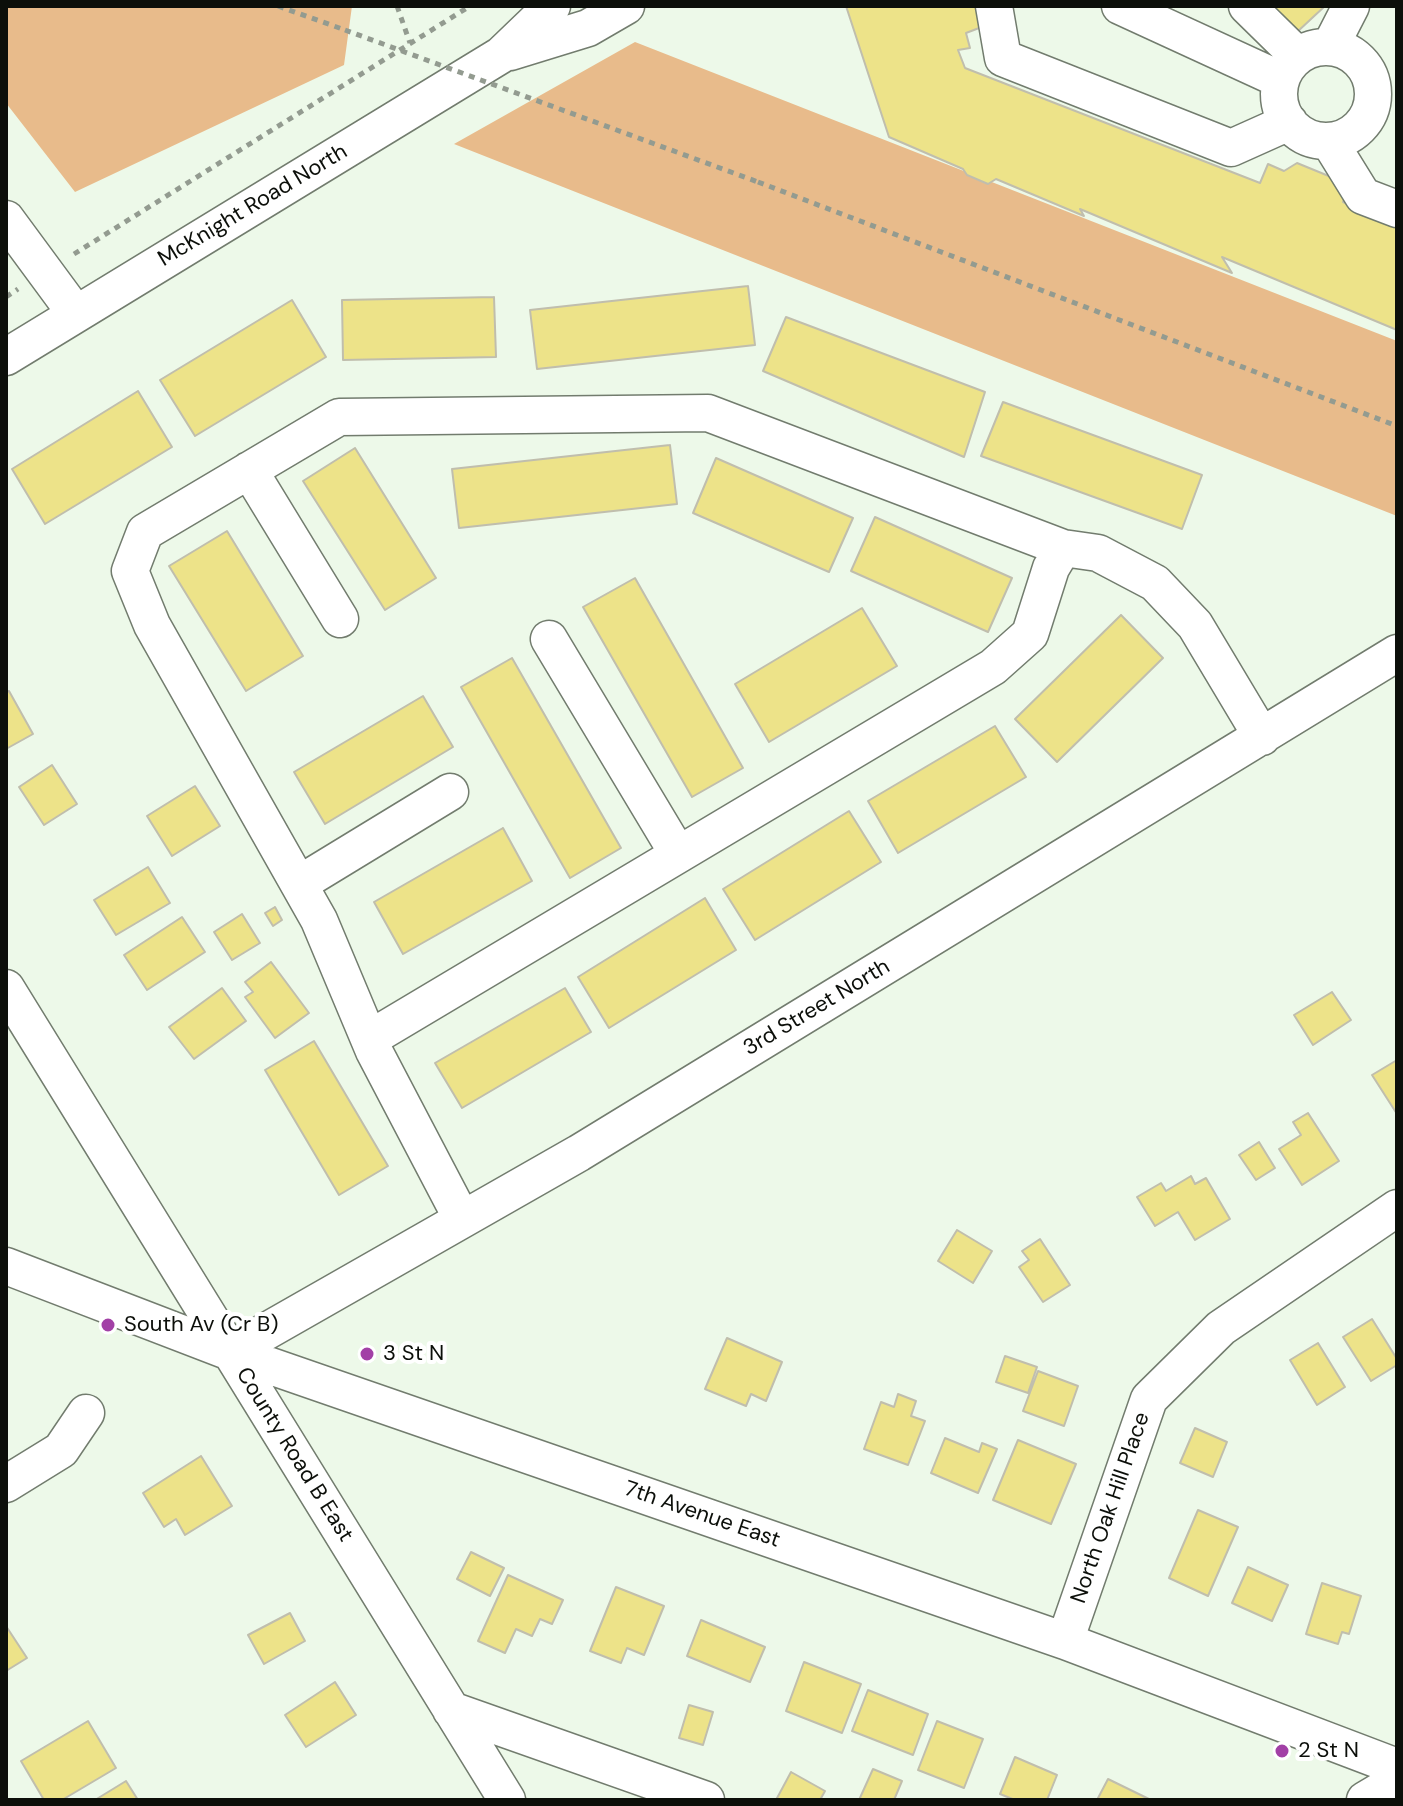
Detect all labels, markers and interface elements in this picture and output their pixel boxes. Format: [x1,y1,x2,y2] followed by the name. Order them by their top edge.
[154,139,352,273] street label: McKnight Road North
[739,954,895,1062] street label: 3rd Street North
[124,1312,278,1338] place label: South Av (Cr B)
[99,1316,117,1334] marker: South Av (Cr B)
[383,1341,444,1367] place label: 3 St N
[358,1345,376,1363] marker: 3 St N
[230,1363,358,1547] street label: County Road B East
[1066,1409,1156,1607] street label: North Oak Hill Place
[621,1476,783,1554] street label: 7th Avenue East
[1298,1738,1359,1764] place label: 2 St N
[1273,1742,1291,1760] marker: 2 St N

